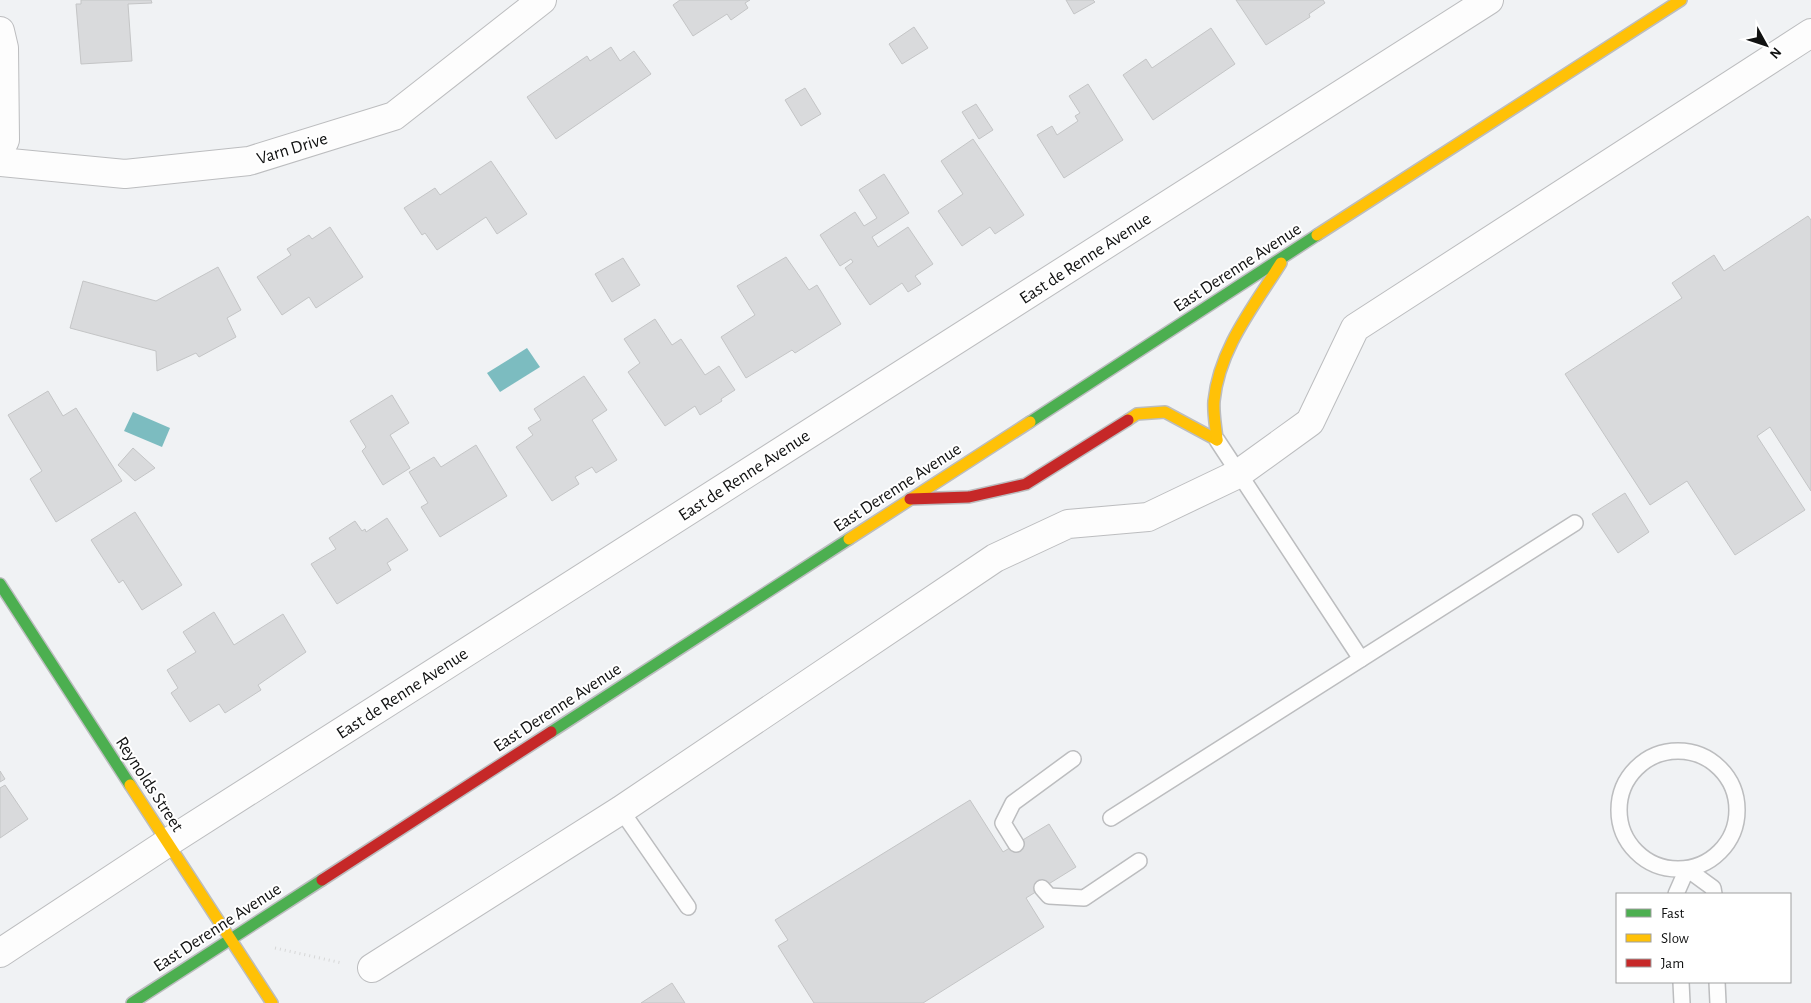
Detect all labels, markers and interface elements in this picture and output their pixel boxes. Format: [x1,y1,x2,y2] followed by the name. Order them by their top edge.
[1741,20,1791,70] north arrow
[1767,44,1784,61] text: N
[255,130,330,168] street label: Varn Drive
[1017,210,1154,308] street label: East de Renne Avenue
[1171,220,1305,316] street label: East Derenne Avenue
[676,427,813,525] street label: East de Renne Avenue
[831,440,965,536] street label: East Derenne Avenue
[334,645,471,743] street label: East de Renne Avenue
[491,660,625,756] street label: East Derenne Avenue
[112,734,187,835] street label: Reynolds Street
[151,880,285,976] street label: East Derenne Avenue
[1616,893,1791,983] legend
[1661,906,1685,921] text: Fast
[1661,931,1689,946] text: Slow
[1661,956,1684,971] text: Jam

